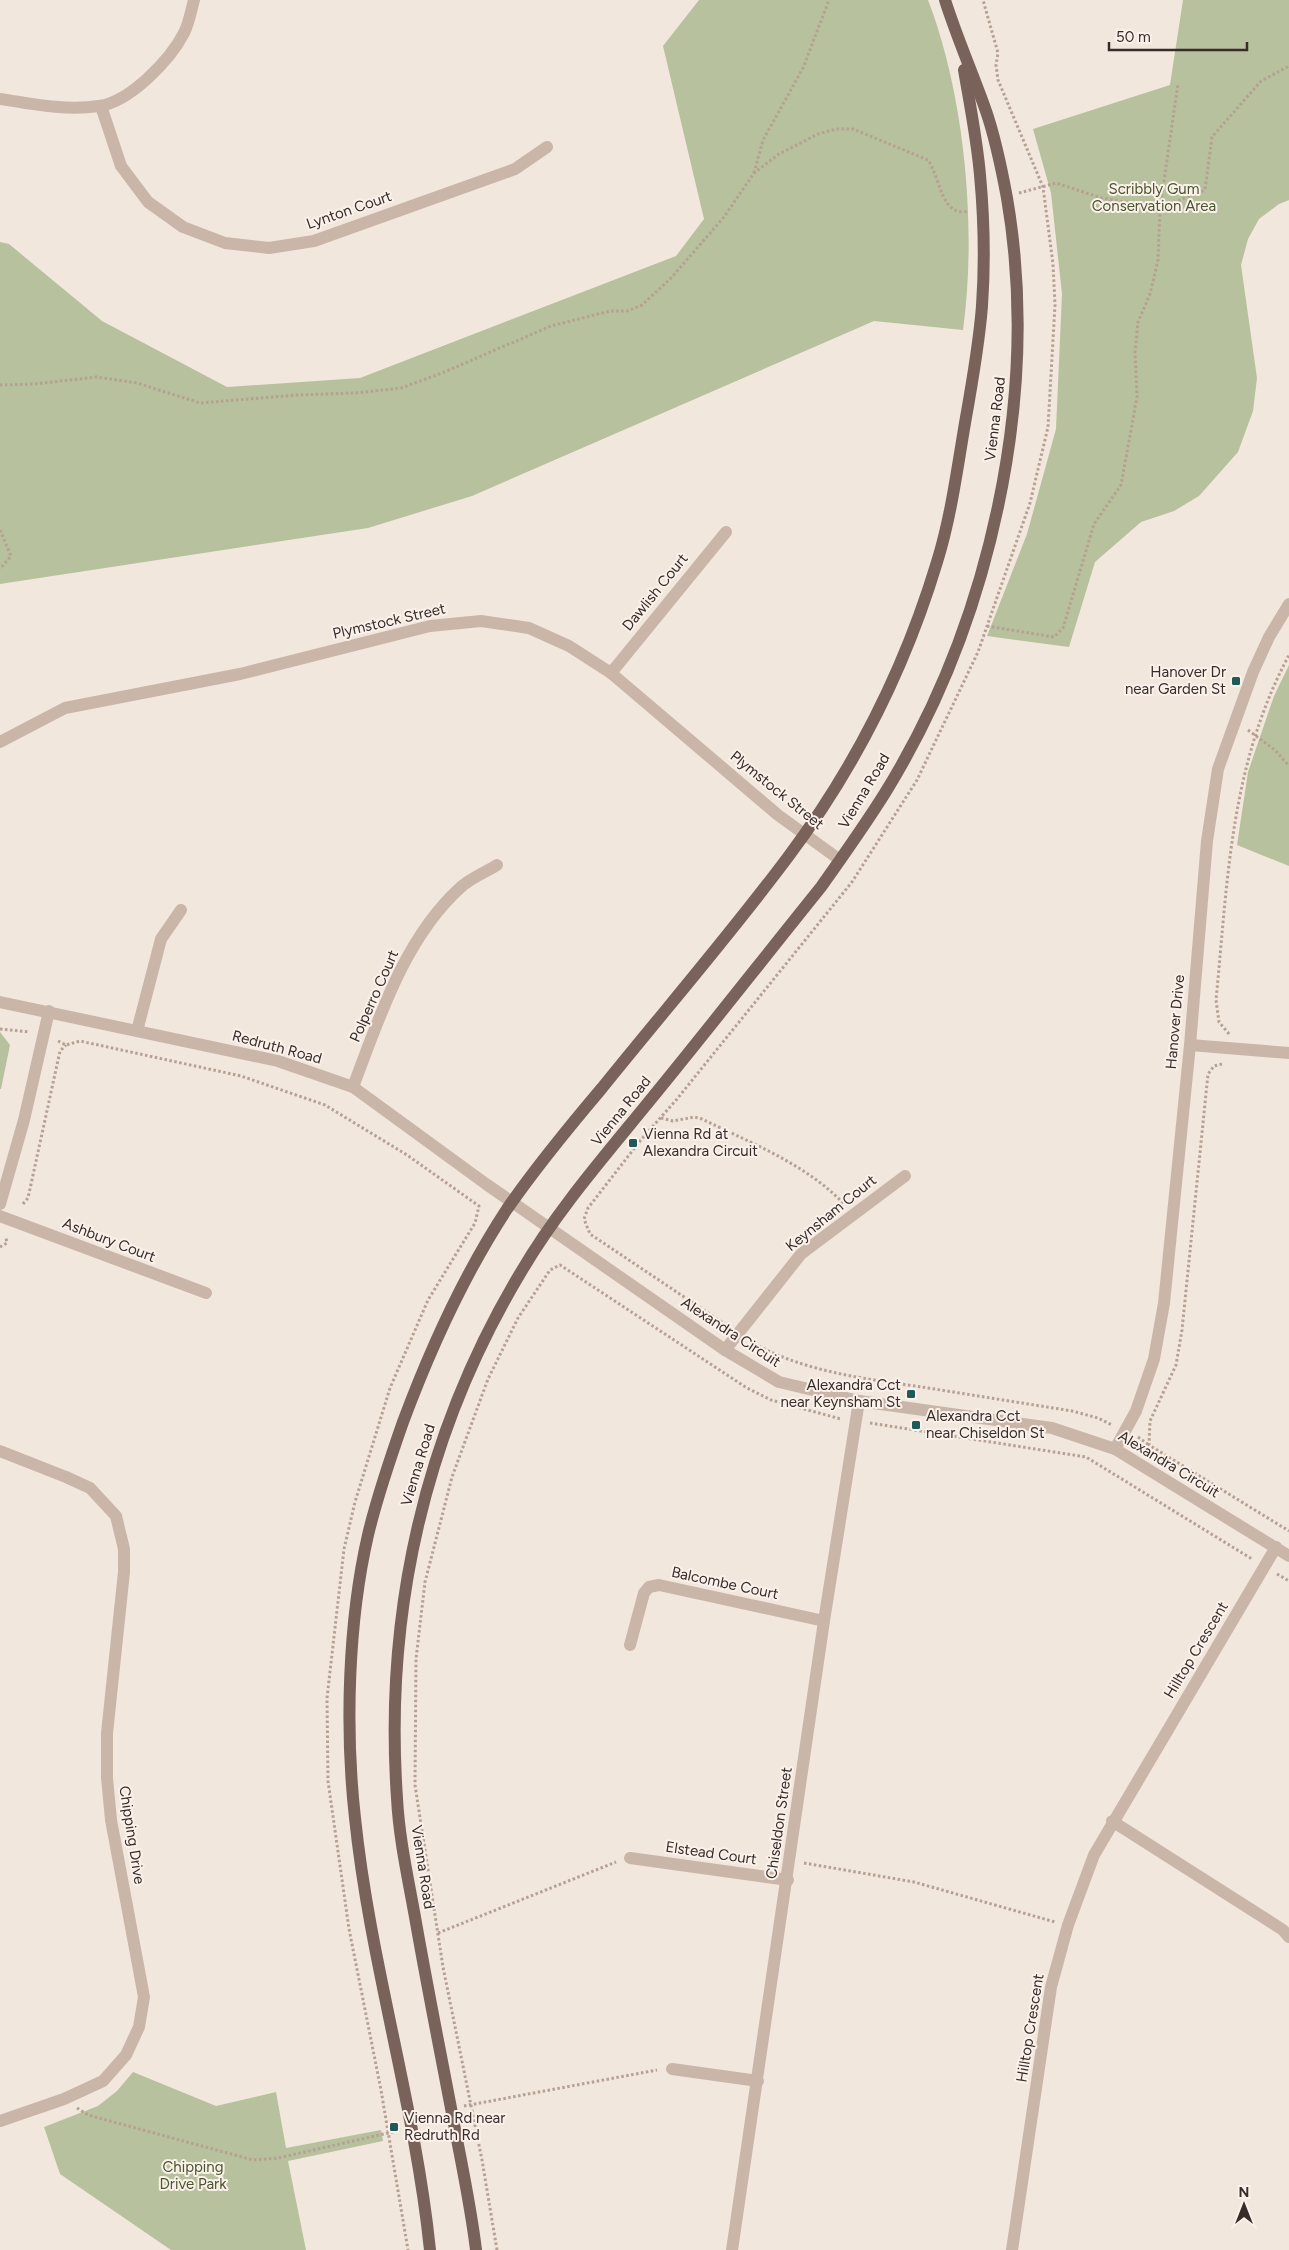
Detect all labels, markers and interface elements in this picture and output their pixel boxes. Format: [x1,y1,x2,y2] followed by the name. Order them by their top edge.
[1109,20,1246,52] scale bar
[1116,28,1151,46] text: 50 m
[1092,180,1216,215] park label: Scribbly Gum Conservation Area
[304,187,394,233] street label: Lynton Court
[981,376,1009,462] street label: Vienna Road
[618,550,692,634] street label: Dawlish Court
[331,599,447,643] street label: Plymstock Street
[1125,663,1226,698] place label: Hanover Dr near Garden St
[1230,675,1242,687] marker: Hanover Dr near Garden St
[727,747,828,833] street label: Plymstock Street
[834,750,894,832] street label: Vienna Road
[346,947,402,1045] street label: Polperro Court
[1162,974,1188,1070] street label: Hanover Drive
[230,1026,324,1068] street label: Redruth Road
[587,1072,655,1150] street label: Vienna Road
[643,1125,758,1160] place label: Vienna Rd at Alexandra Circuit
[627,1137,639,1149] marker: Vienna Rd at Alexandra Circuit
[782,1171,880,1255] street label: Keynsham Court
[60,1214,158,1266] street label: Ashbury Court
[678,1293,784,1371] street label: Alexandra Circuit
[780,1376,901,1411] place label: Alexandra Cct near Keynsham St
[905,1388,917,1400] marker: Alexandra Cct near Keynsham St
[926,1407,1045,1442] place label: Alexandra Cct near Chiseldon St
[910,1419,922,1431] marker: Alexandra Cct near Chiseldon St
[397,1422,439,1508] street label: Vienna Road
[1115,1427,1223,1501] street label: Alexandra Circuit
[670,1563,781,1603] street label: Balcombe Court
[1160,1598,1232,1702] street label: Hilltop Crescent
[762,1766,796,1880] street label: Chiseldon Street
[115,1784,149,1886] street label: Chipping Drive
[407,1824,439,1910] street label: Vienna Road
[664,1838,758,1868] street label: Elstead Court
[1013,1972,1048,2084] street label: Hilltop Crescent
[404,2109,505,2144] place label: Vienna Rd near Redruth Rd
[388,2121,400,2133] marker: Vienna Rd near Redruth Rd
[160,2158,227,2193] park label: Chipping Drive Park
[1219,2180,1269,2230] north arrow
[1239,2184,1249,2201] text: N

